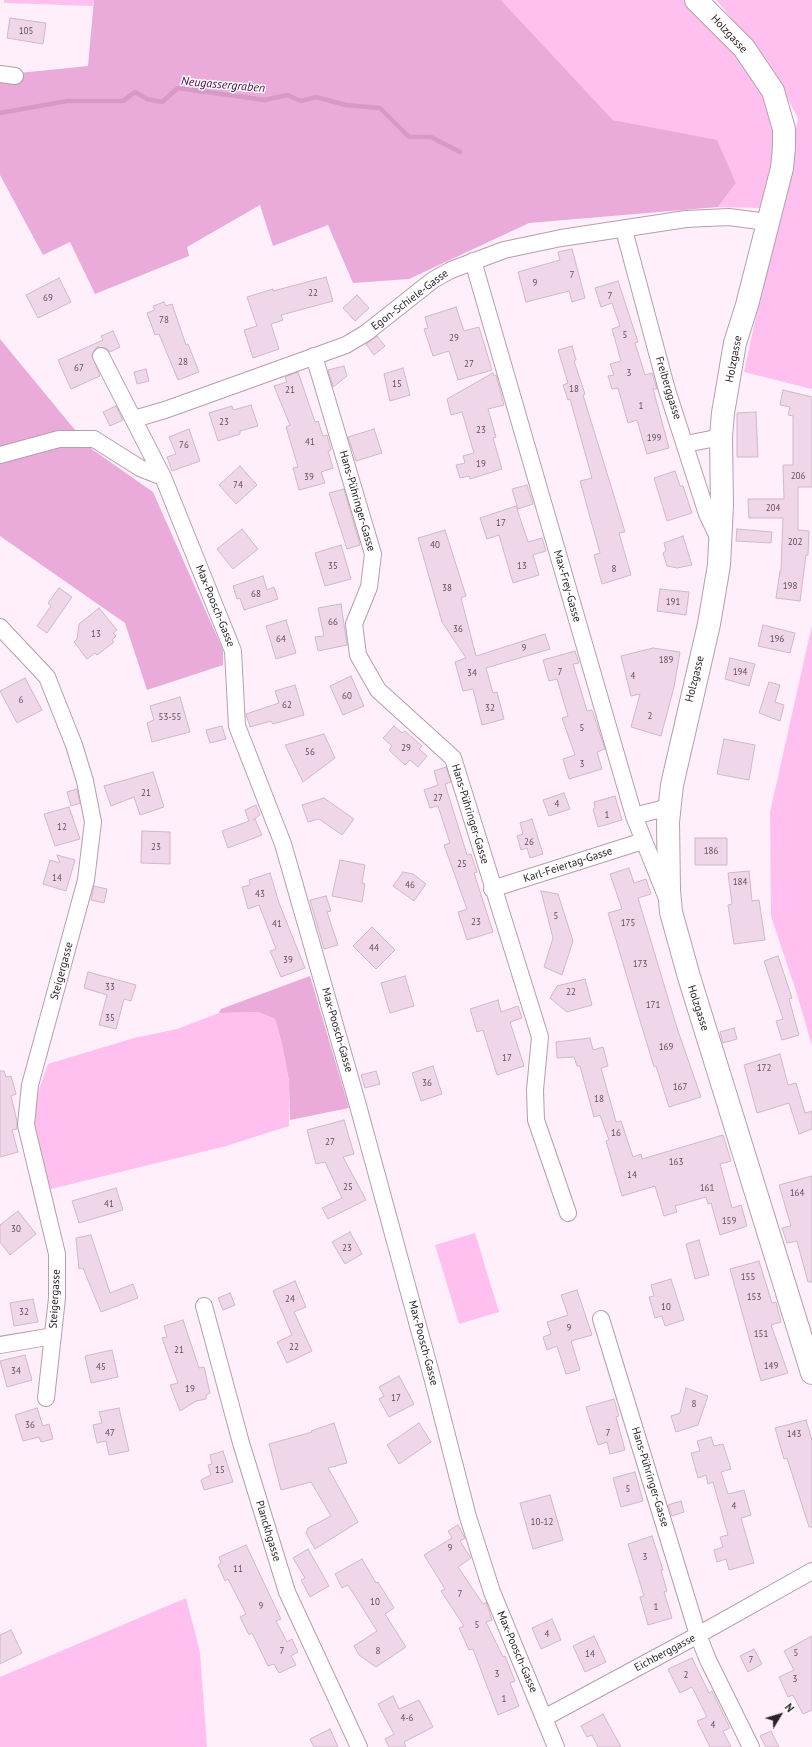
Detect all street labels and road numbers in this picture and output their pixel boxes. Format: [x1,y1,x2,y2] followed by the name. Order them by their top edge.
[708,12,750,56] street label: Holzgasse
[369,267,451,333] street label: Egon-Schiele-Gasse
[723,334,745,384] street label: Holzgasse
[652,355,684,421] street label: Freiberggasse
[336,449,378,553] street label: Hans-Pühringer-Gasse
[550,549,584,623] street label: Max-Frey-Gasse
[193,563,237,649] street label: Max-Poosch-Gasse
[683,654,707,704] street label: Holzgasse
[448,762,492,866] street label: Hans-Pühringer-Gasse
[522,844,614,886] street label: Karl-Feiertag-Gasse
[48,941,76,1001] street label: Steigergasse
[684,983,712,1033] street label: Holzgasse
[319,986,355,1074] street label: Max-Poosch-Gasse
[47,1269,63,1329] street label: Steigergasse
[405,1299,441,1387] street label: Max-Poosch-Gasse
[628,1425,672,1529] street label: Hans-Pühringer-Gasse
[252,1499,284,1563] street label: Planckhgasse
[494,1609,540,1695] street label: Max-Poosch-Gasse
[632,1631,698,1675] street label: Eichberggasse

